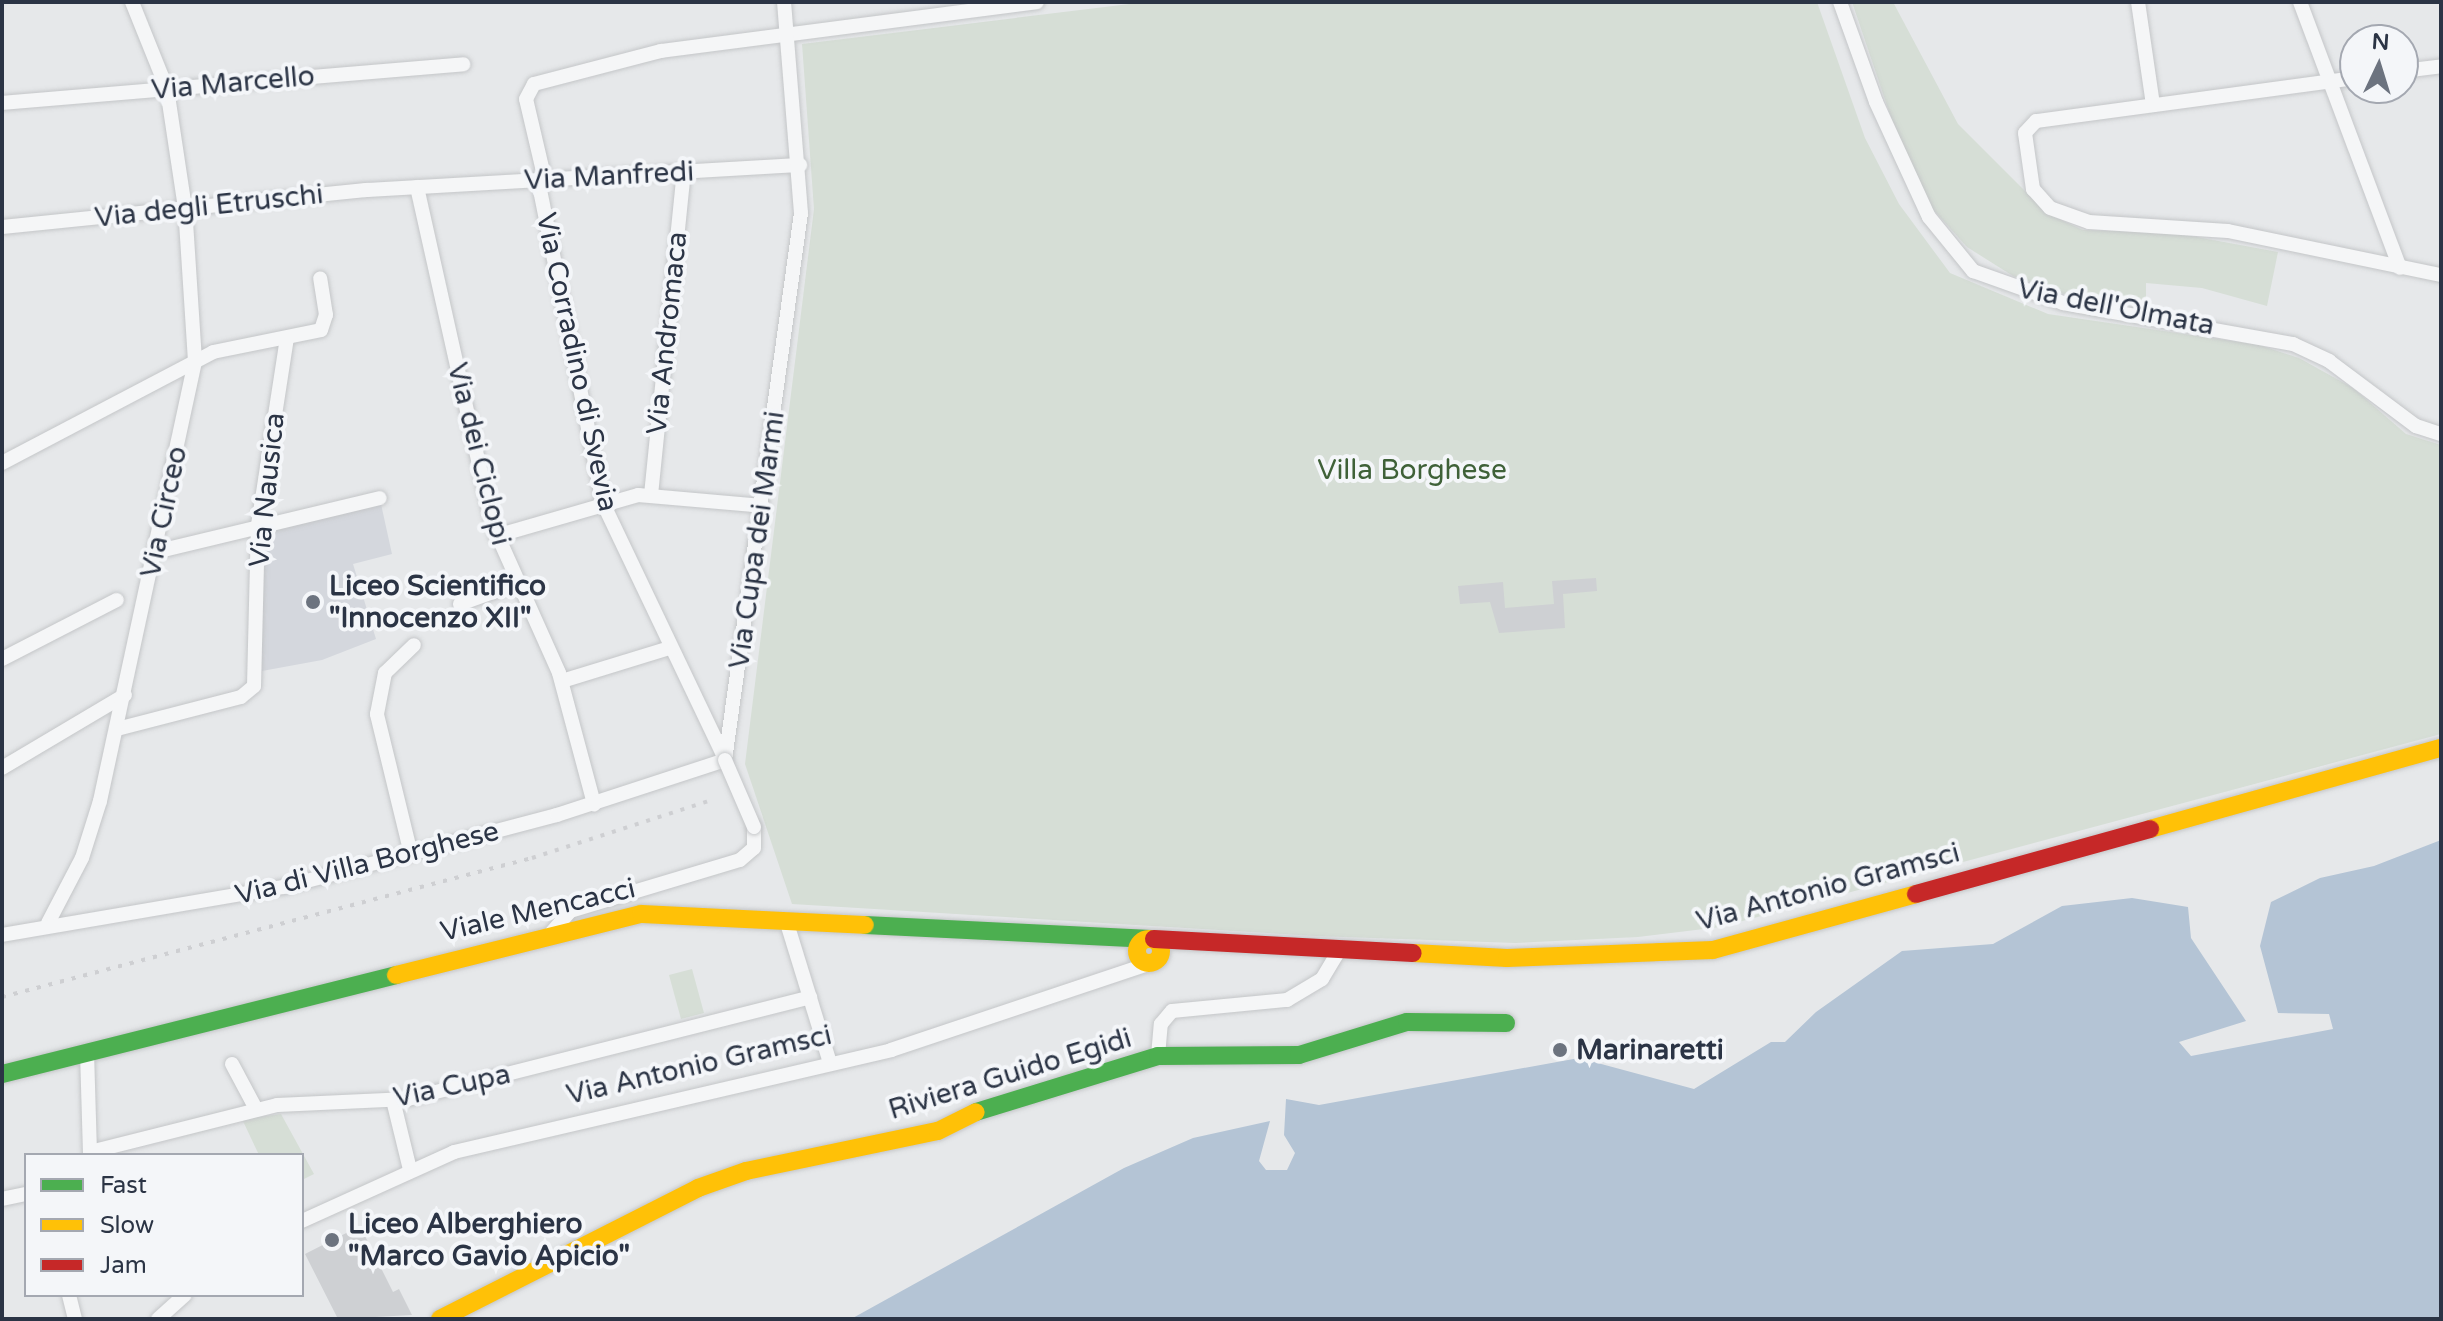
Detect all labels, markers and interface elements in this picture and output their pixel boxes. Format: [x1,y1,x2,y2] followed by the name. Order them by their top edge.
[2339,24,2419,104] north arrow
[2371,28,2390,56] text: N
[150,59,316,107] street label: Via Marcello
[523,155,695,197] street label: Via Manfredi
[93,177,325,235] street label: Via degli Etruschi
[529,210,625,514] street label: Via Corradino di Svevia
[640,230,694,436] street label: Via Andromaca
[2015,271,2217,343] street label: Via dell'Olmata
[440,359,518,549] street label: Via dei Ciclopi
[722,409,792,671] street label: Via Cupa dei Marmi
[242,411,292,569] street label: Via Nausica
[134,443,194,581] street label: Via Circeo
[1317,453,1507,487] park label: Villa Borghese
[329,569,546,635] place label: Liceo Scientifico "Innocenzo XII"
[304,593,322,611] marker: Liceo Scientifico "Innocenzo XII"
[232,814,502,912] street label: Via di Villa Borghese
[1693,836,1963,938] street label: Via Antonio Gramsci
[437,871,639,949] street label: Viale Mencacci
[563,1018,835,1112] street label: Via Antonio Gramsci
[884,1021,1136,1127] street label: Riviera Guido Egidi
[1576,1033,1724,1067] place label: Marinaretti
[1551,1041,1569,1059] marker: Marinaretti
[390,1057,514,1115] street label: Via Cupa
[24,1153,304,1297] legend
[100,1171,147,1200] text: Fast
[348,1207,630,1273] place label: Liceo Alberghiero "Marco Gavio Apicio"
[100,1211,154,1240] text: Slow
[323,1231,341,1249] marker: Liceo Alberghiero "Marco Gavio Apicio"
[100,1251,147,1280] text: Jam

